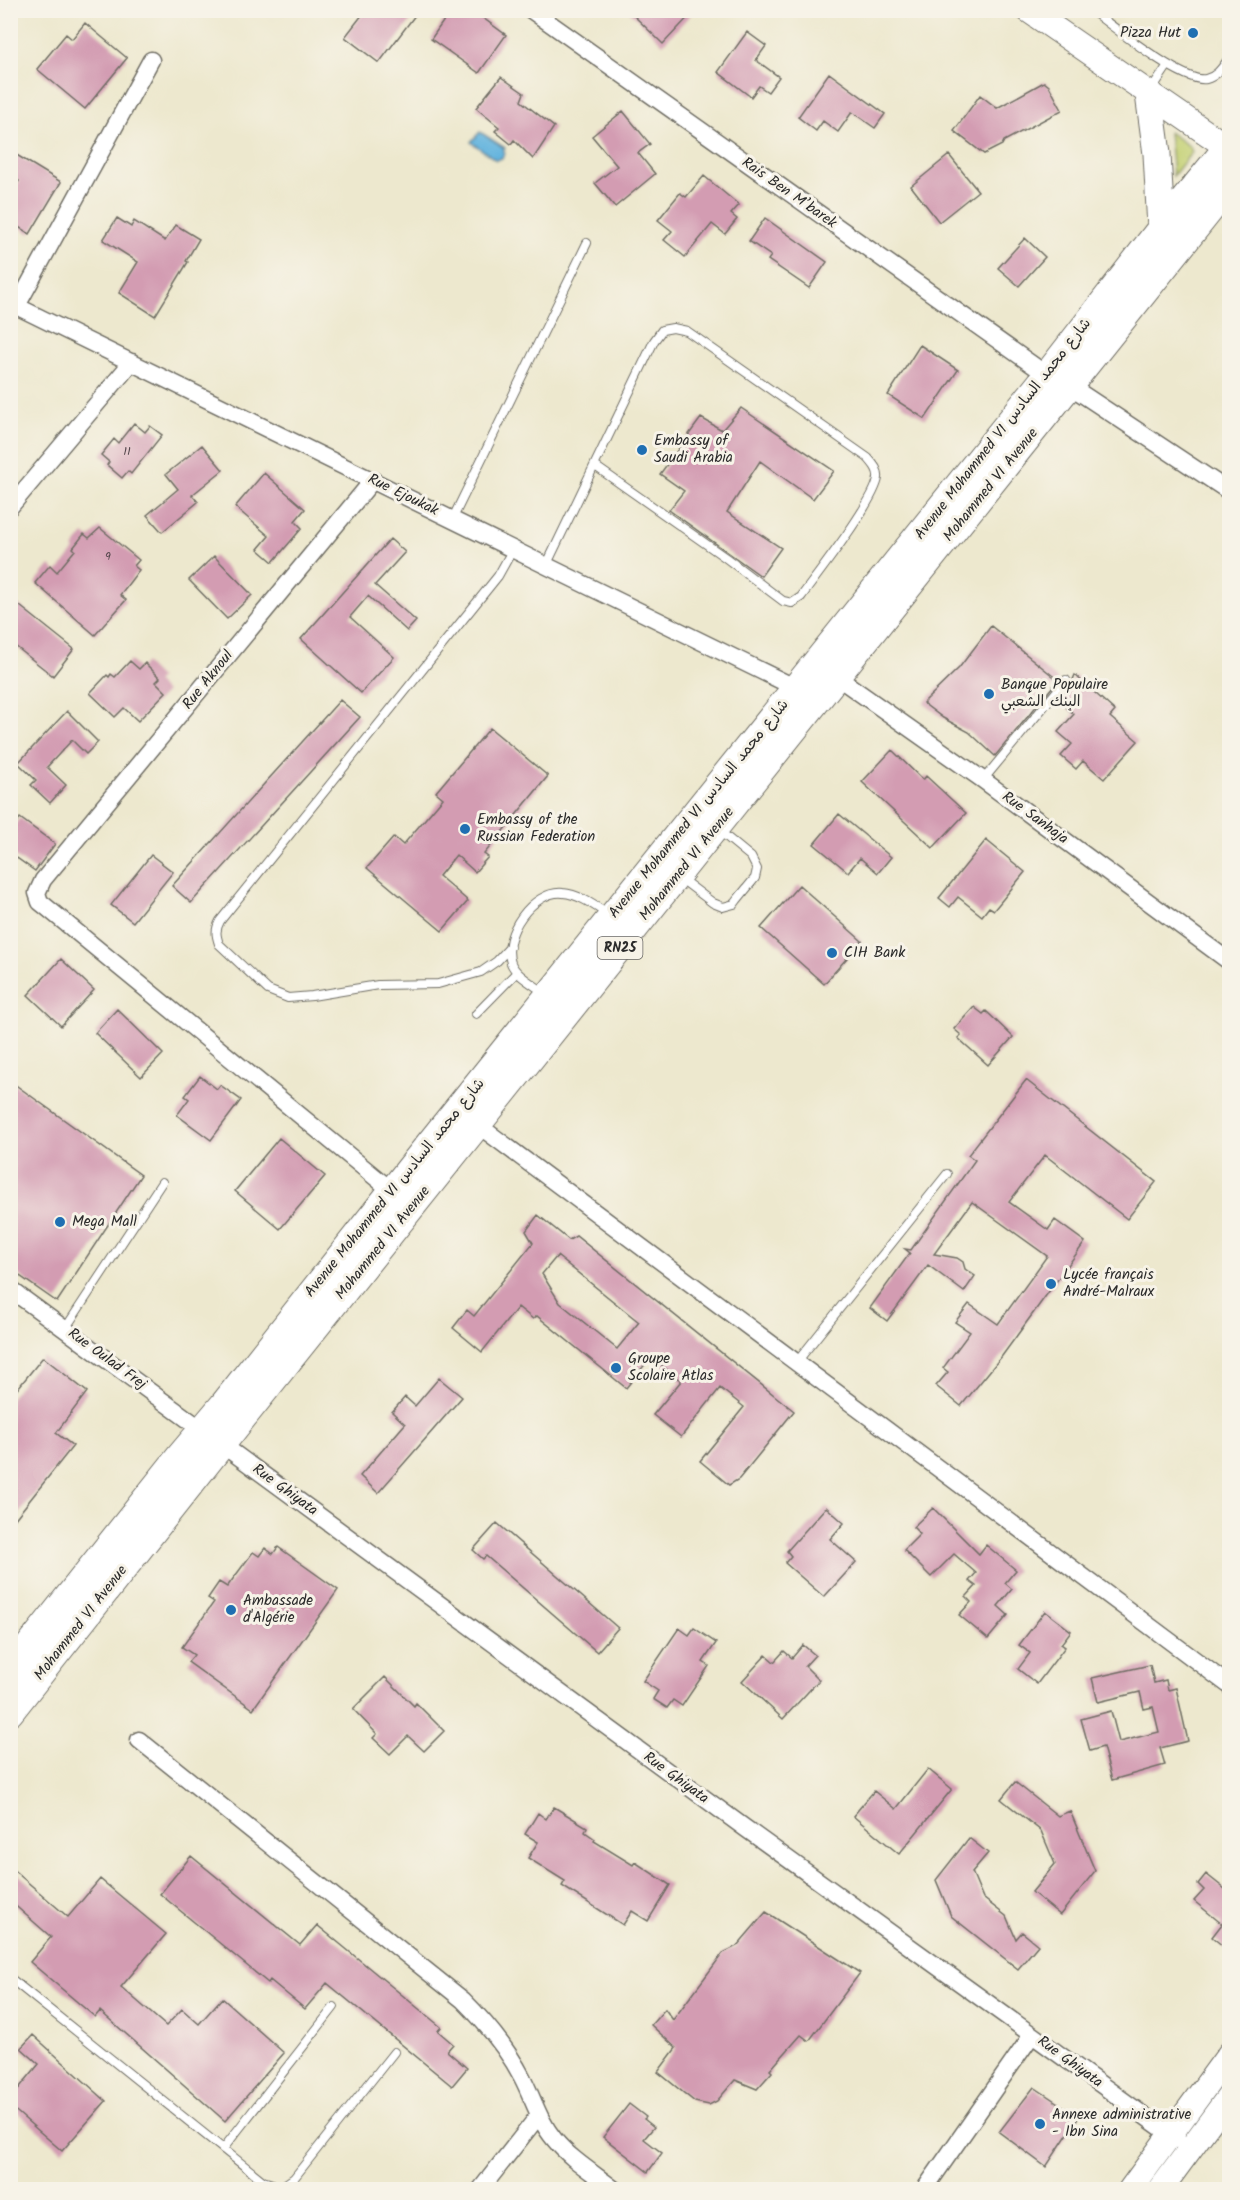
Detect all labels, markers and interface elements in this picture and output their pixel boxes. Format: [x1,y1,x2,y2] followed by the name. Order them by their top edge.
[1120,21,1181,45] place label: Pizza Hut
[1186,26,1200,40] marker: Pizza Hut
[736,151,842,235] street label: Rais Ben M’barek
[909,313,1097,545] street label: Avenue Mohammed VI شارع محمد السادس
[937,423,1045,547] street label: Mohammed VI Avenue
[654,429,733,470] place label: Embassy of Saudi Arabia
[123,442,131,461] house number: 11
[635,443,649,457] marker: Embassy of Saudi Arabia
[363,467,443,523] street label: Rue Ejoukak
[105,547,111,566] house number: 9
[176,645,240,715] street label: Rue Aknoul
[1001,673,1108,714] place label: Banque Populaire البنك الشعبي
[982,687,996,701] marker: Banque Populaire البنك الشعبي
[603,694,795,924] street label: Avenue Mohammed VI شارع محمد السادس
[997,785,1073,851] street label: Rue Sanhaja
[633,802,741,926] street label: Mohammed VI Avenue
[477,808,595,849] place label: Embassy of the Russian Federation
[458,822,472,836] marker: Embassy of the Russian Federation
[598,937,642,959] road number: RN25
[844,941,906,965] place label: CIH Bank
[825,946,839,960] marker: CIH Bank
[299,1073,491,1303] street label: Avenue Mohammed VI شارع محمد السادس
[329,1181,437,1305] street label: Mohammed VI Avenue
[72,1210,137,1234] place label: Mega Mall
[53,1215,67,1229] marker: Mega Mall
[1063,1263,1155,1304] place label: Lycée français André-Malraux
[1044,1277,1058,1291] marker: Lycée français André-Malraux
[62,1322,153,1397] street label: Rue Oulad Frej
[628,1347,714,1388] place label: Groupe Scolaire Atlas
[609,1361,623,1375] marker: Groupe Scolaire Atlas
[247,1458,323,1522] street label: Rue Ghiyata
[28,1560,134,1686] street label: Mohammed VI Avenue
[243,1589,313,1630] place label: Ambassade d'Algérie
[224,1603,238,1617] marker: Ambassade d'Algérie
[638,1746,714,1810] street label: Rue Ghiyata
[1032,2030,1108,2094] street label: Rue Ghiyata
[1052,2103,1192,2144] place label: Annexe administrative - Ibn Sina
[1033,2117,1047,2131] marker: Annexe administrative - Ibn Sina

